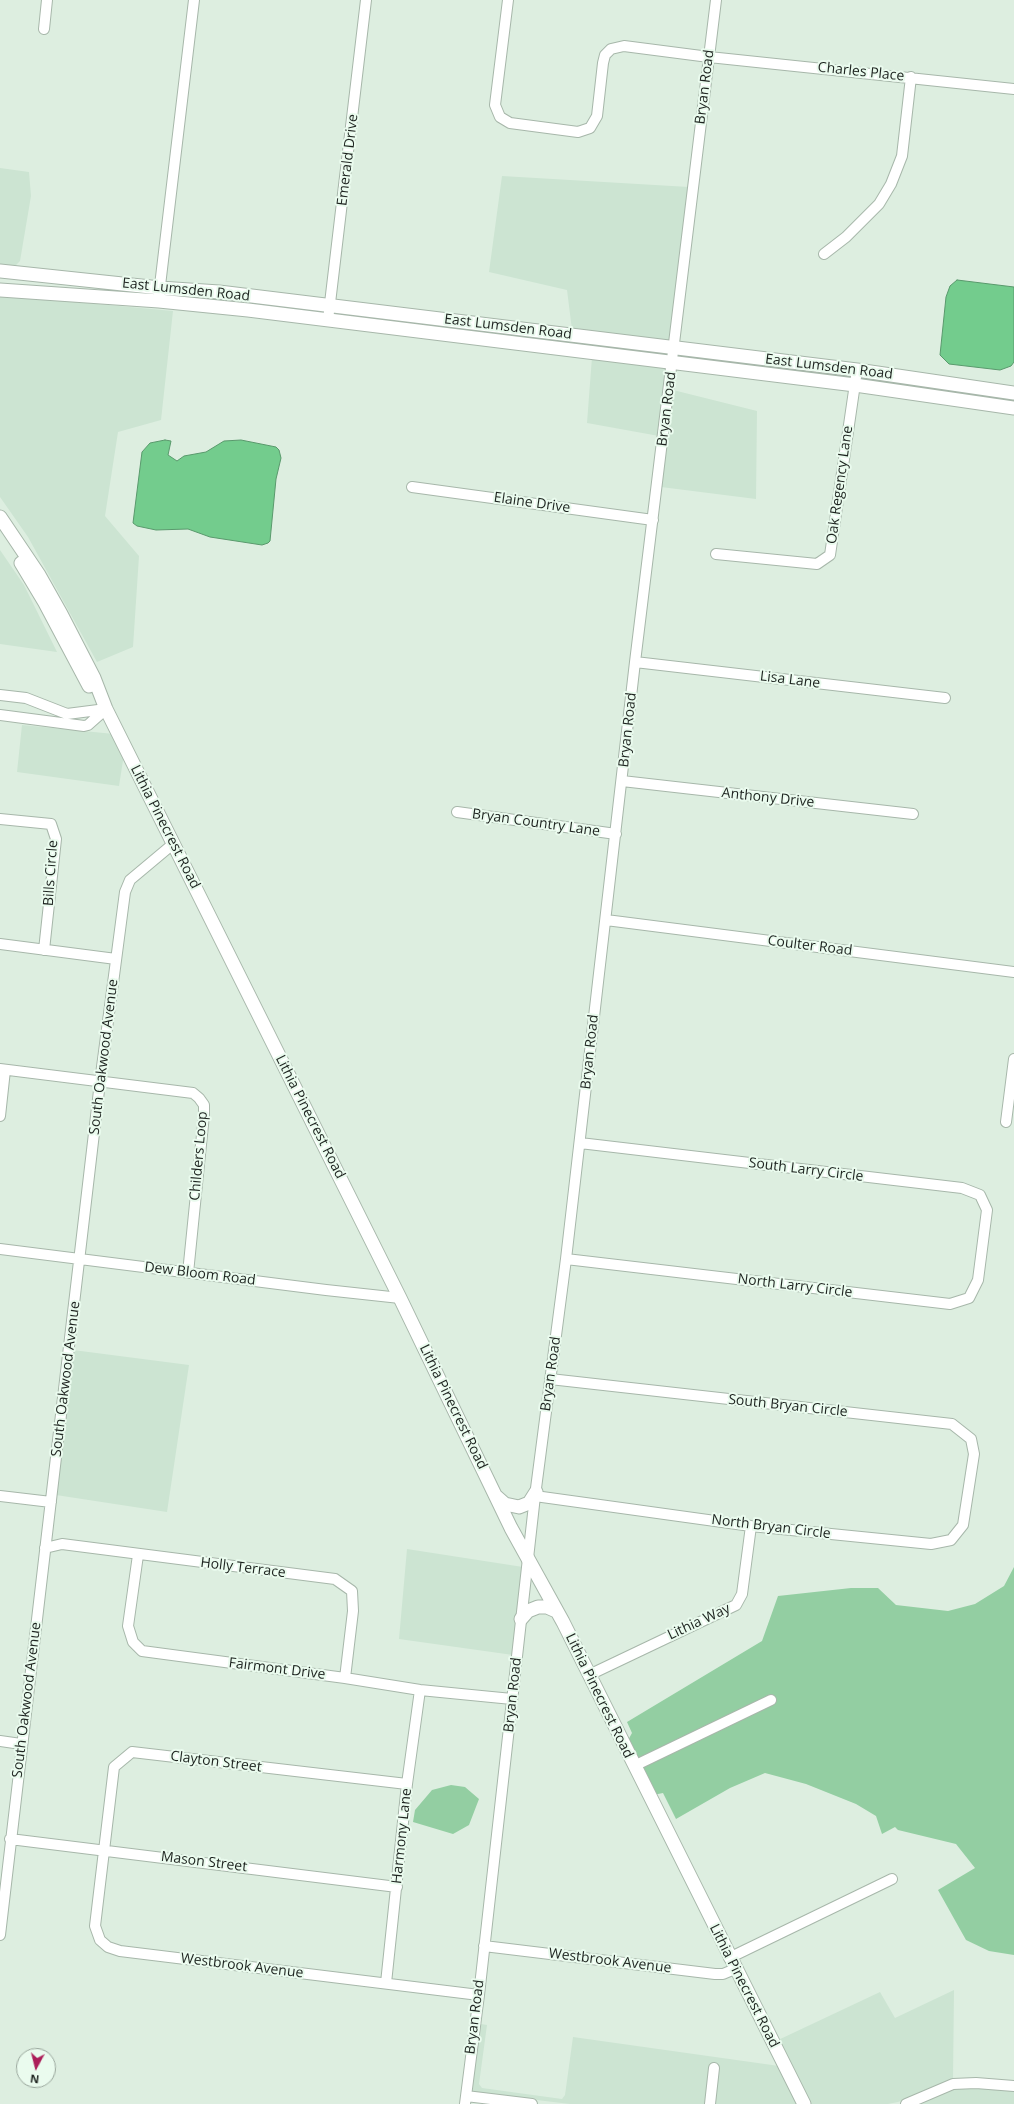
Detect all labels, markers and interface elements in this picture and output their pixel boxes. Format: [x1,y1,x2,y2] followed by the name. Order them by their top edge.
[692,49,718,125] street label: Bryan Road
[817,59,905,85] street label: Charles Place
[334,113,362,207] street label: Emerald Drive
[121,275,251,305] street label: East Lumsden Road
[443,311,573,343] street label: East Lumsden Road
[764,351,894,383] street label: East Lumsden Road
[654,371,680,447] street label: Bryan Road
[823,425,857,545] street label: Oak Regency Lane
[493,489,571,517] street label: Elaine Drive
[759,668,821,692] street label: Lisa Lane
[616,692,640,768] street label: Bryan Road
[126,762,204,892] street label: Lithia Pinecrest Road
[721,785,815,811] street label: Anthony Drive
[471,806,601,840] street label: Bryan Country Lane
[40,839,62,907] street label: Bills Circle
[767,932,853,960] street label: Coulter Road
[86,978,122,1136] street label: South Oakwood Avenue
[578,1014,602,1090] street label: Bryan Road
[271,1052,349,1182] street label: Lithia Pinecrest Road
[187,1111,211,1201] street label: Childers Loop
[748,1155,864,1185] street label: South Larry Circle
[143,1259,257,1289] street label: Dew Bloom Road
[737,1271,853,1301] street label: North Larry Circle
[48,1300,84,1458] street label: South Oakwood Avenue
[537,1336,565,1412] street label: Bryan Road
[415,1342,491,1472] street label: Lithia Pinecrest Road
[728,1391,848,1421] street label: South Bryan Circle
[710,1511,832,1543] street label: North Bryan Circle
[199,1554,287,1582] street label: Holly Terrace
[665,1600,733,1644] street label: Lithia Way
[9,1621,45,1779] street label: South Oakwood Avenue
[561,1631,637,1761] street label: Lithia Pinecrest Road
[228,1655,326,1683] street label: Fairmont Drive
[501,1657,525,1733] street label: Bryan Road
[169,1748,263,1776] street label: Clayton Street
[389,1787,415,1885] street label: Harmony Lane
[160,1848,248,1876] street label: Mason Street
[705,1921,783,2051] street label: Lithia Pinecrest Road
[548,1945,672,1977] street label: Westbrook Avenue
[180,1950,304,1982] street label: Westbrook Avenue
[462,1979,488,2055] street label: Bryan Road
[16,2048,56,2088] north arrow
[29,2071,40,2087] text: N

